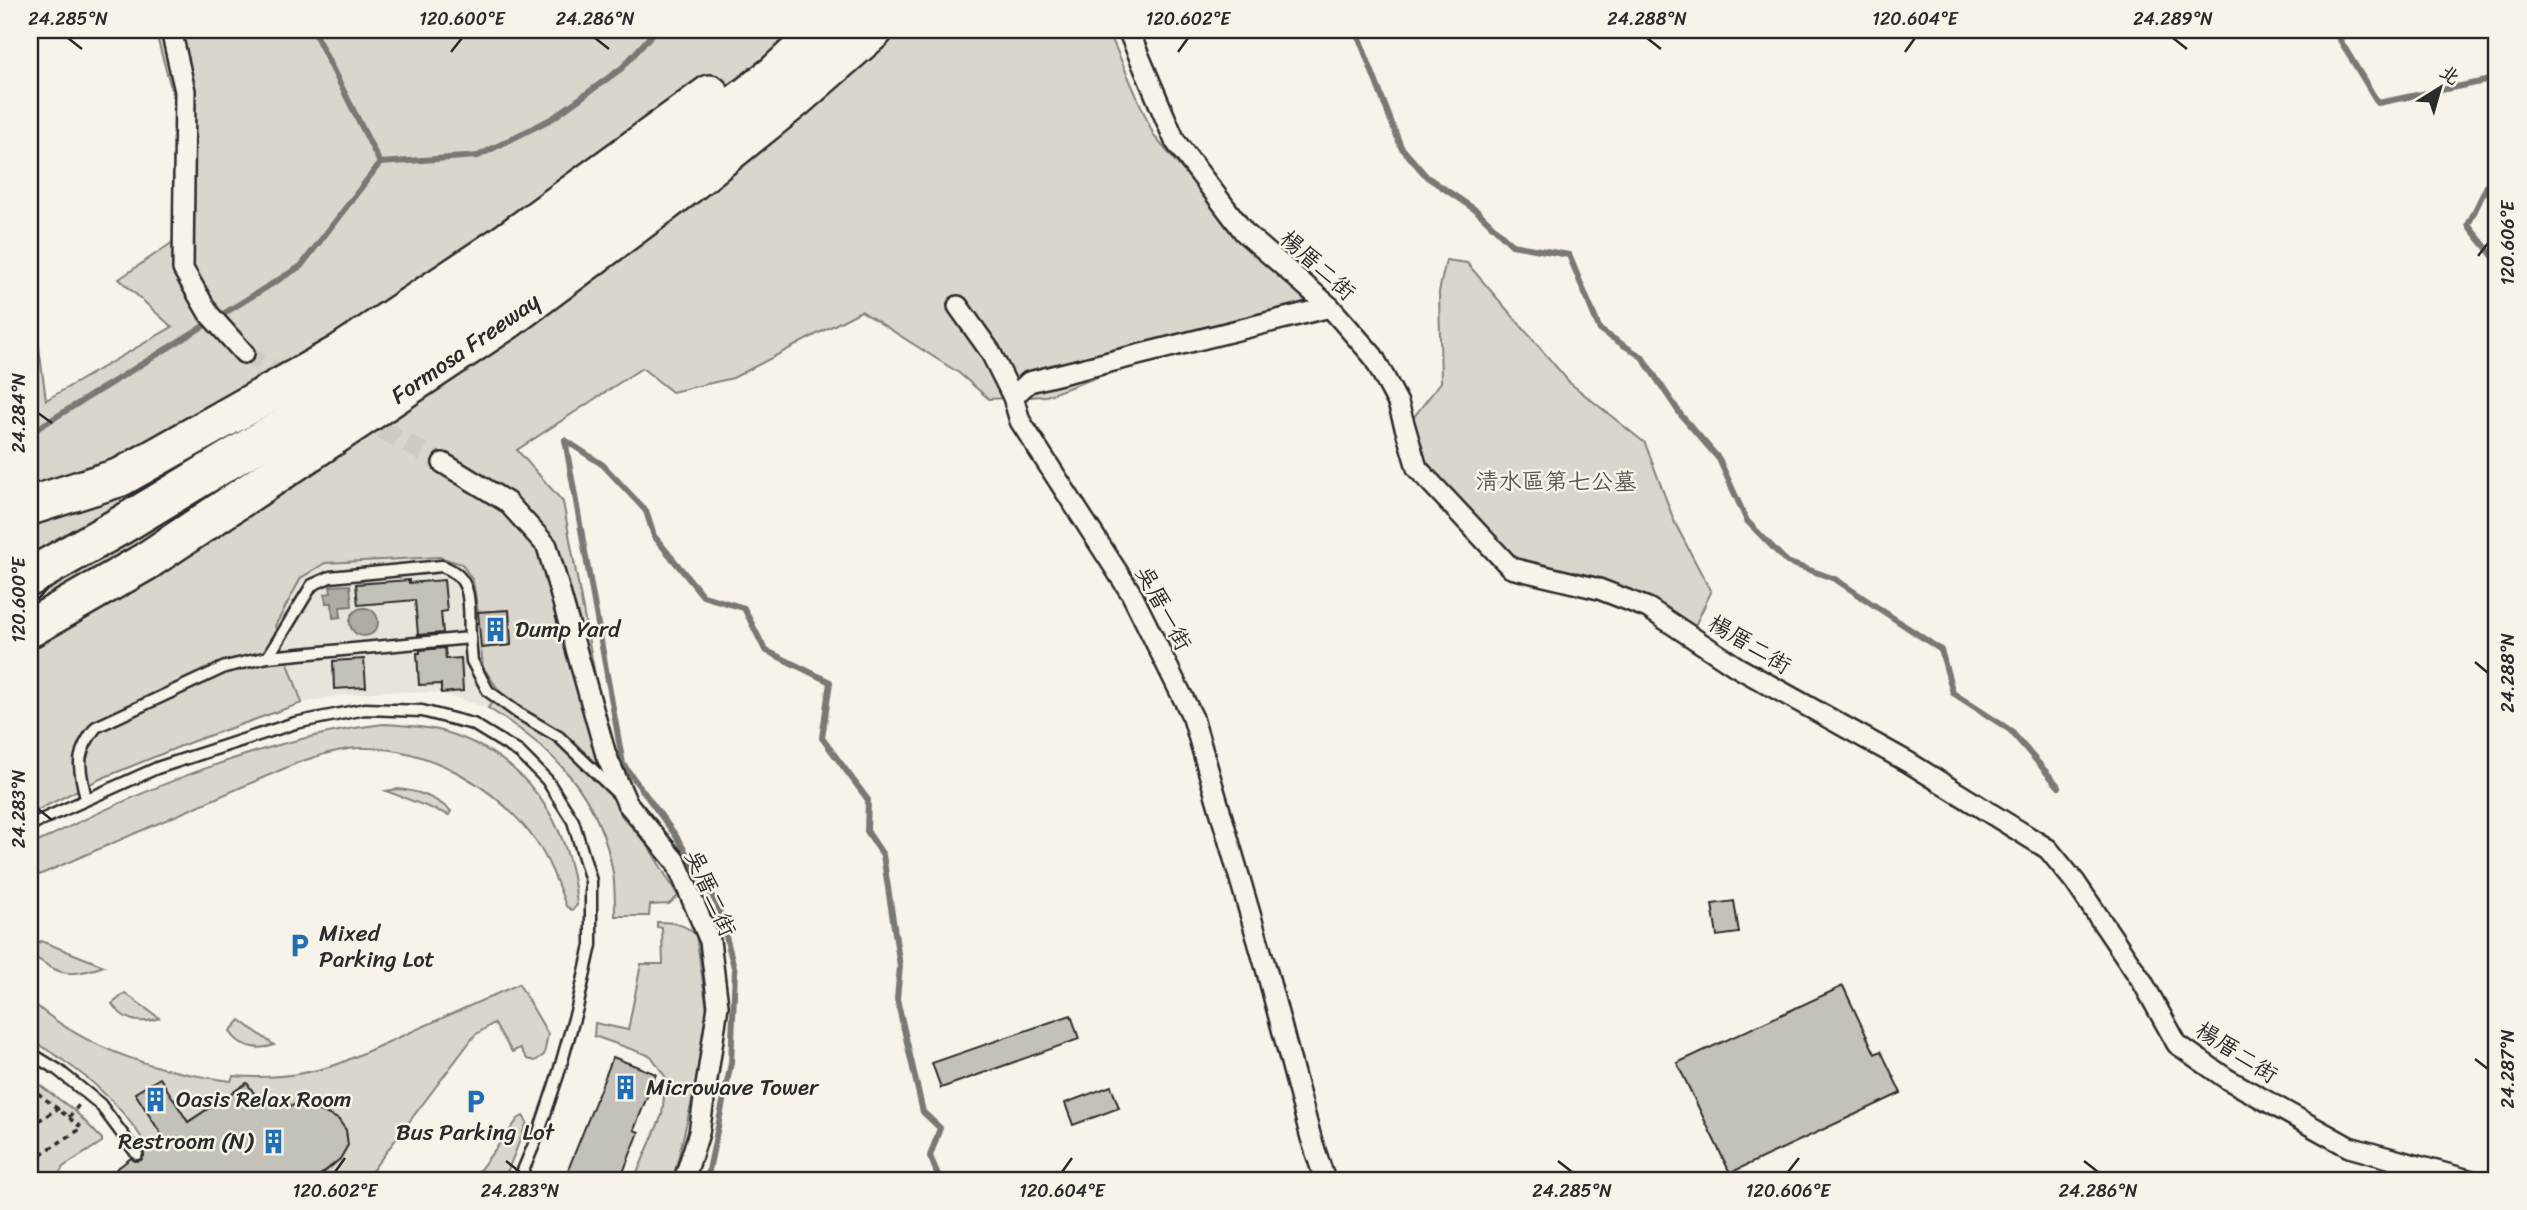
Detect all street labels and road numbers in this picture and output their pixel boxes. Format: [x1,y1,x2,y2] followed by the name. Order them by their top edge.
[1270,219,1366,311] street label: 楊厝二街
[382,281,549,415] street label: Formosa Freeway
[1124,558,1203,658] street label: 吳厝一街
[1700,603,1800,686] street label: 楊厝二街
[673,843,748,944] street label: 吳厝二街
[2187,1010,2286,1095] street label: 楊厝二街

